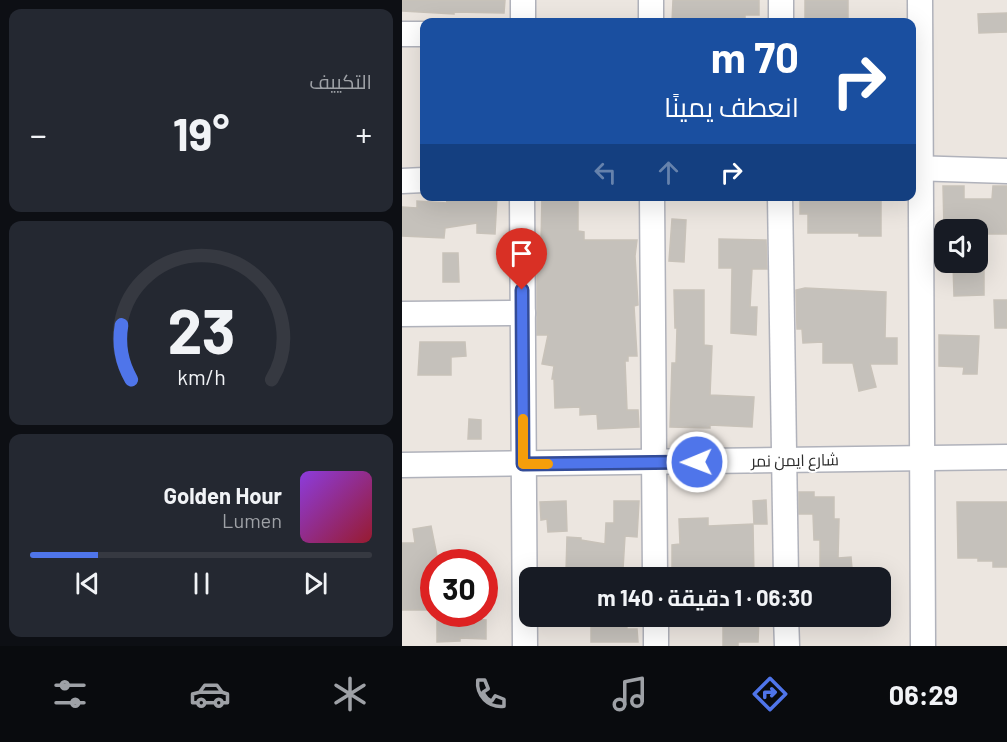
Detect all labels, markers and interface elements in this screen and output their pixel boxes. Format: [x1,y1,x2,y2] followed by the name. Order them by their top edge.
[711,31,799,81] text: 70 m
[820,42,898,120] icon: right
[309,69,372,93] text: التكييف
[664,90,799,122] text: انعطف يمينًا
[173,106,229,160] text: 19°
[30,114,47,154] text: −
[356,114,372,154] text: +
[589,156,622,189] icon: left
[652,156,685,189] icon: ahead
[715,156,748,189] icon: right
[934,219,988,273] map controls
[934,219,988,273] button: sound
[496,228,547,290] pin
[505,237,538,270] icon: arrive
[167,292,235,366] text: 23
[177,364,225,389] text: km/h
[665,430,729,494] position arrow
[750,449,839,473] street label: شارع ايمن نمر
[164,482,282,508] text: Golden Hour
[222,508,282,532] text: Lumen
[420,549,498,627] speed limit sign: 30
[71,567,104,600] icon: previous
[185,567,218,600] icon: pause
[299,567,332,600] icon: next
[597,584,813,610] text: 06:30 · 1 دقيقة · 140 m
[49,673,91,715] icon: filters
[189,673,231,715] icon: car
[329,673,371,715] icon: climate
[469,673,511,715] icon: phone
[609,673,651,715] icon: music
[749,673,791,715] icon: directions
[889,678,958,710] text: 06:29

